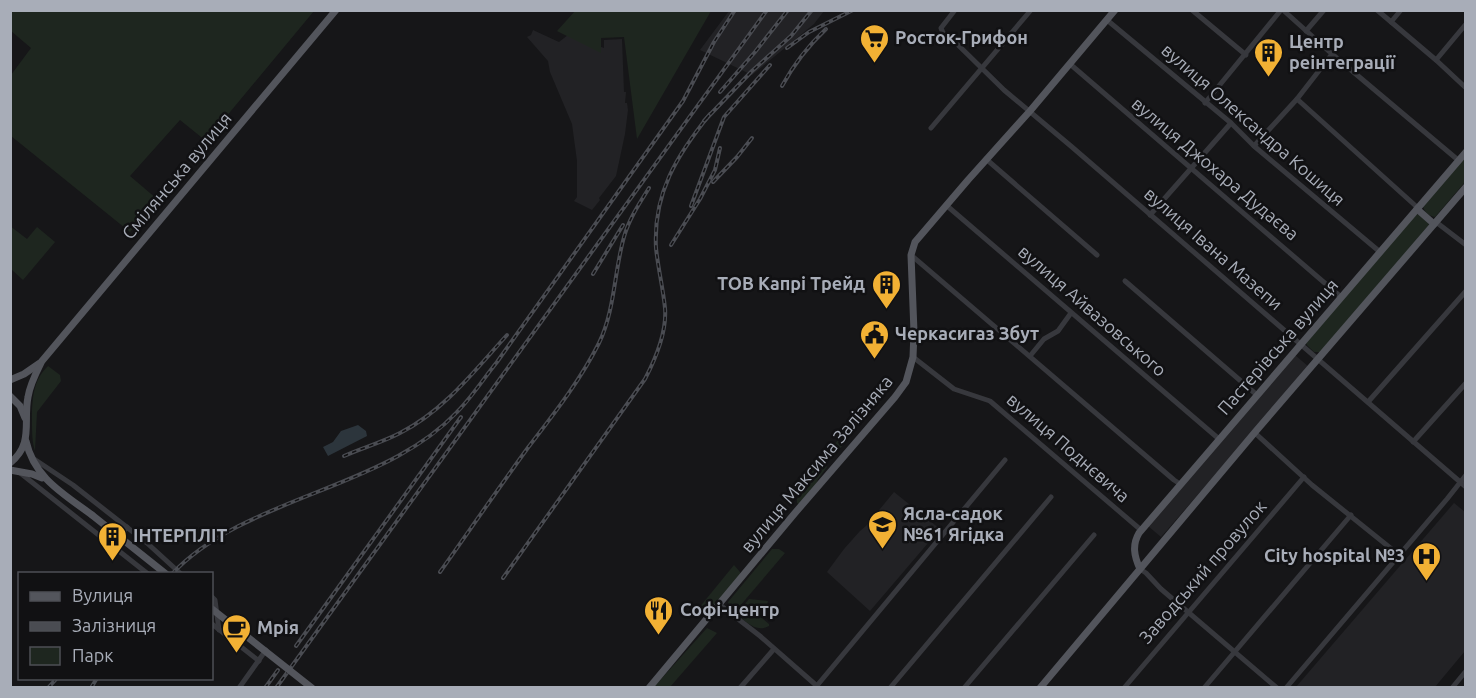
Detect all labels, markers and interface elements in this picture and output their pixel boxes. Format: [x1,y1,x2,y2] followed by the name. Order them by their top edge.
[858,22,890,64] supermarket icon: Росток-Грифон
[895,27,1028,47] place label: Росток-Грифон
[1289,31,1396,72] place label: Центр реінтеграції
[1252,36,1284,78] building icon: Центр реінтеграції
[1158,39,1349,209] street label: вулиця Олександра Кошиця
[1128,93,1303,244] street label: вулиця Джохара Дудаєва
[117,108,235,243] street label: Смілянська вулиця
[1141,183,1287,313] street label: вулиця Івана Мазепи
[1015,241,1171,380] street label: вулиця Айвазовського
[870,268,902,310] building icon: ТОВ Капрі Трейд
[717,273,865,293] place label: ТОВ Капрі Трейд
[1213,275,1342,418] street label: Пастерівська вулиця
[858,318,890,360] public building icon: Черкасигаз Збут
[895,323,1039,343] place label: Черкасигаз Збут
[736,371,896,556] street label: вулиця Максима Залізняка
[1003,389,1134,506] street label: вулиця Поднєвича
[1135,496,1270,647] street label: Заводський провулок
[903,503,1004,544] place label: Ясла-садок №61 Ягідка
[866,508,898,550] school or university icon: Ясла-садок №61 Ягідка
[96,520,128,562] building icon: ІНТЕРПЛІТ
[133,525,228,545] place label: ІНТЕРПЛІТ
[1410,540,1442,582] hospital icon: City hospital №3
[1264,545,1405,565] place label: City hospital №3
[18,572,213,680] legend
[72,585,133,605] text: Вулиця
[643,594,675,636] restaurant icon: Софі-центр
[680,599,780,619] place label: Софі-центр
[220,612,252,654] cafe icon: Мрія
[72,615,156,635] text: Залізниця
[257,617,299,637] place label: Мрія
[72,645,113,665] text: Парк

